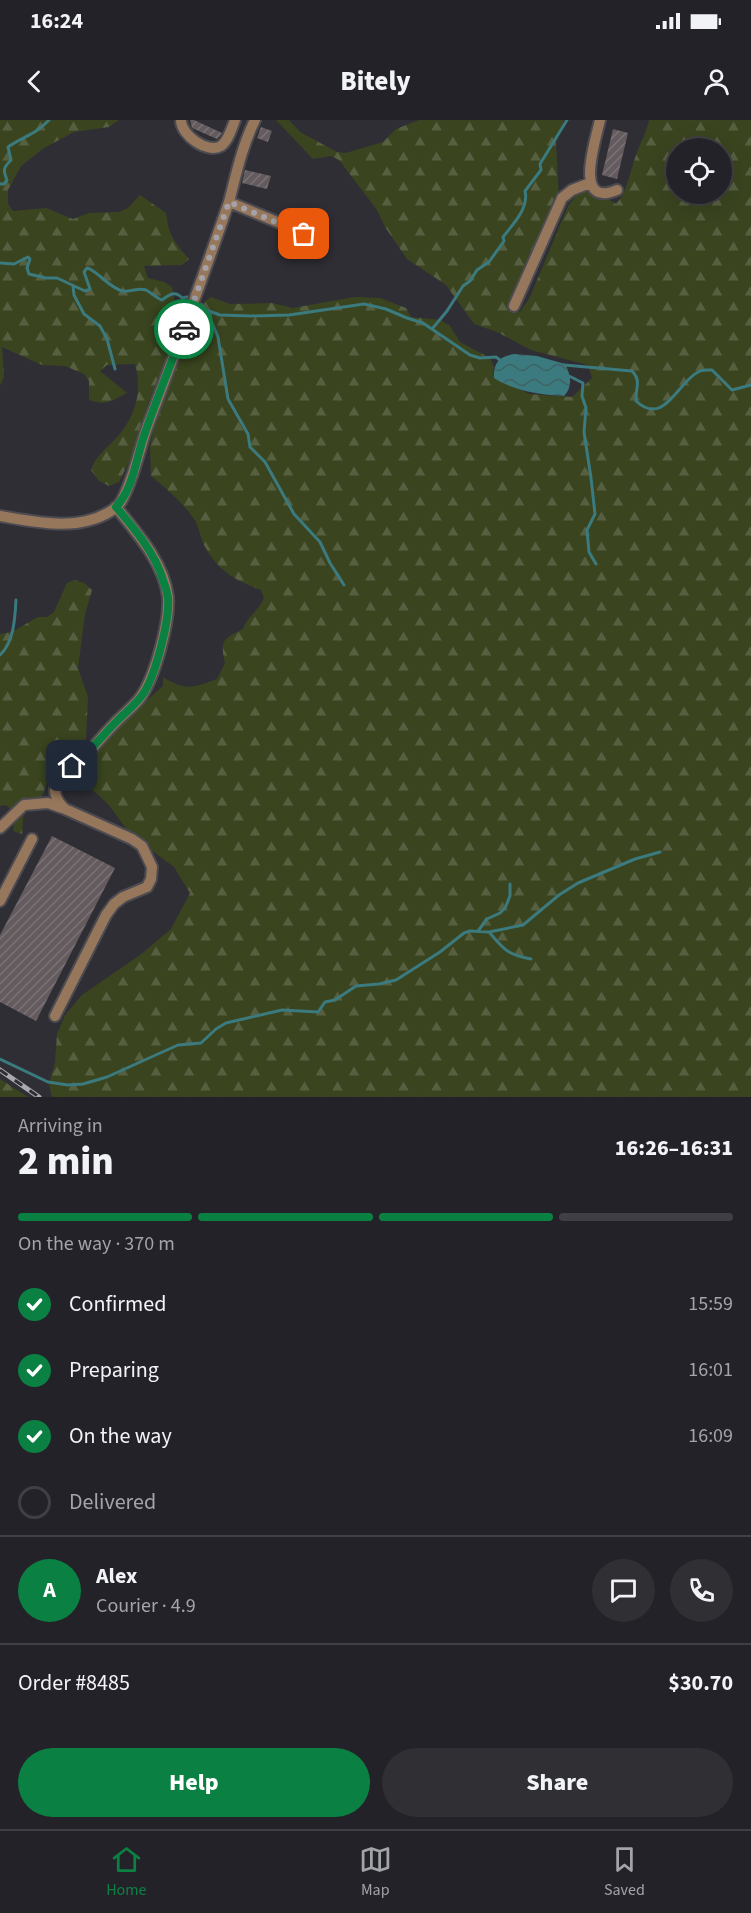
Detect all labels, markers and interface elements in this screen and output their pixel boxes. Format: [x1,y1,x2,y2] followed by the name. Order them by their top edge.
[30,5,83,37] text: 16:24
[340,62,411,101] text: Bitely
[18,65,51,98] icon: back
[700,65,733,98] icon: person
[666,138,732,204] map controls
[666,138,732,204] button: locate
[278,208,329,259] pin
[287,217,320,250] icon: bag
[154,299,214,359] courier
[168,313,201,346] icon: car
[46,740,97,791] pin
[55,749,88,782] icon: home
[18,1112,103,1140] text: Arriving in
[615,1132,733,1164] text: 16:26–16:31
[18,1134,114,1190] text: 2 min
[18,1230,175,1258] text: On the way · 370 m
[18,1288,51,1321] icon: check
[69,1288,166,1320] text: Confirmed
[688,1290,733,1318] text: 15:59
[18,1354,51,1387] icon: check
[69,1354,159,1386] text: Preparing
[688,1356,733,1384] text: 16:01
[18,1420,51,1453] icon: check
[69,1420,172,1452] text: On the way
[688,1422,733,1450] text: 16:09
[69,1486,156,1518] text: Delivered
[592,1559,655,1622] button: chat
[670,1559,733,1622] button: phone
[96,1560,137,1592] text: Alex
[43,1574,56,1606] text: A
[96,1592,196,1620] text: Courier · 4.9
[18,1667,130,1699] text: Order #8485
[668,1667,733,1699] text: $30.70
[18,1748,370,1817] button: Help
[382,1748,733,1817] button: Share
[106,1843,146,1901] tab: Home
[359,1843,392,1901] tab: Map
[604,1843,645,1901] tab: Saved

